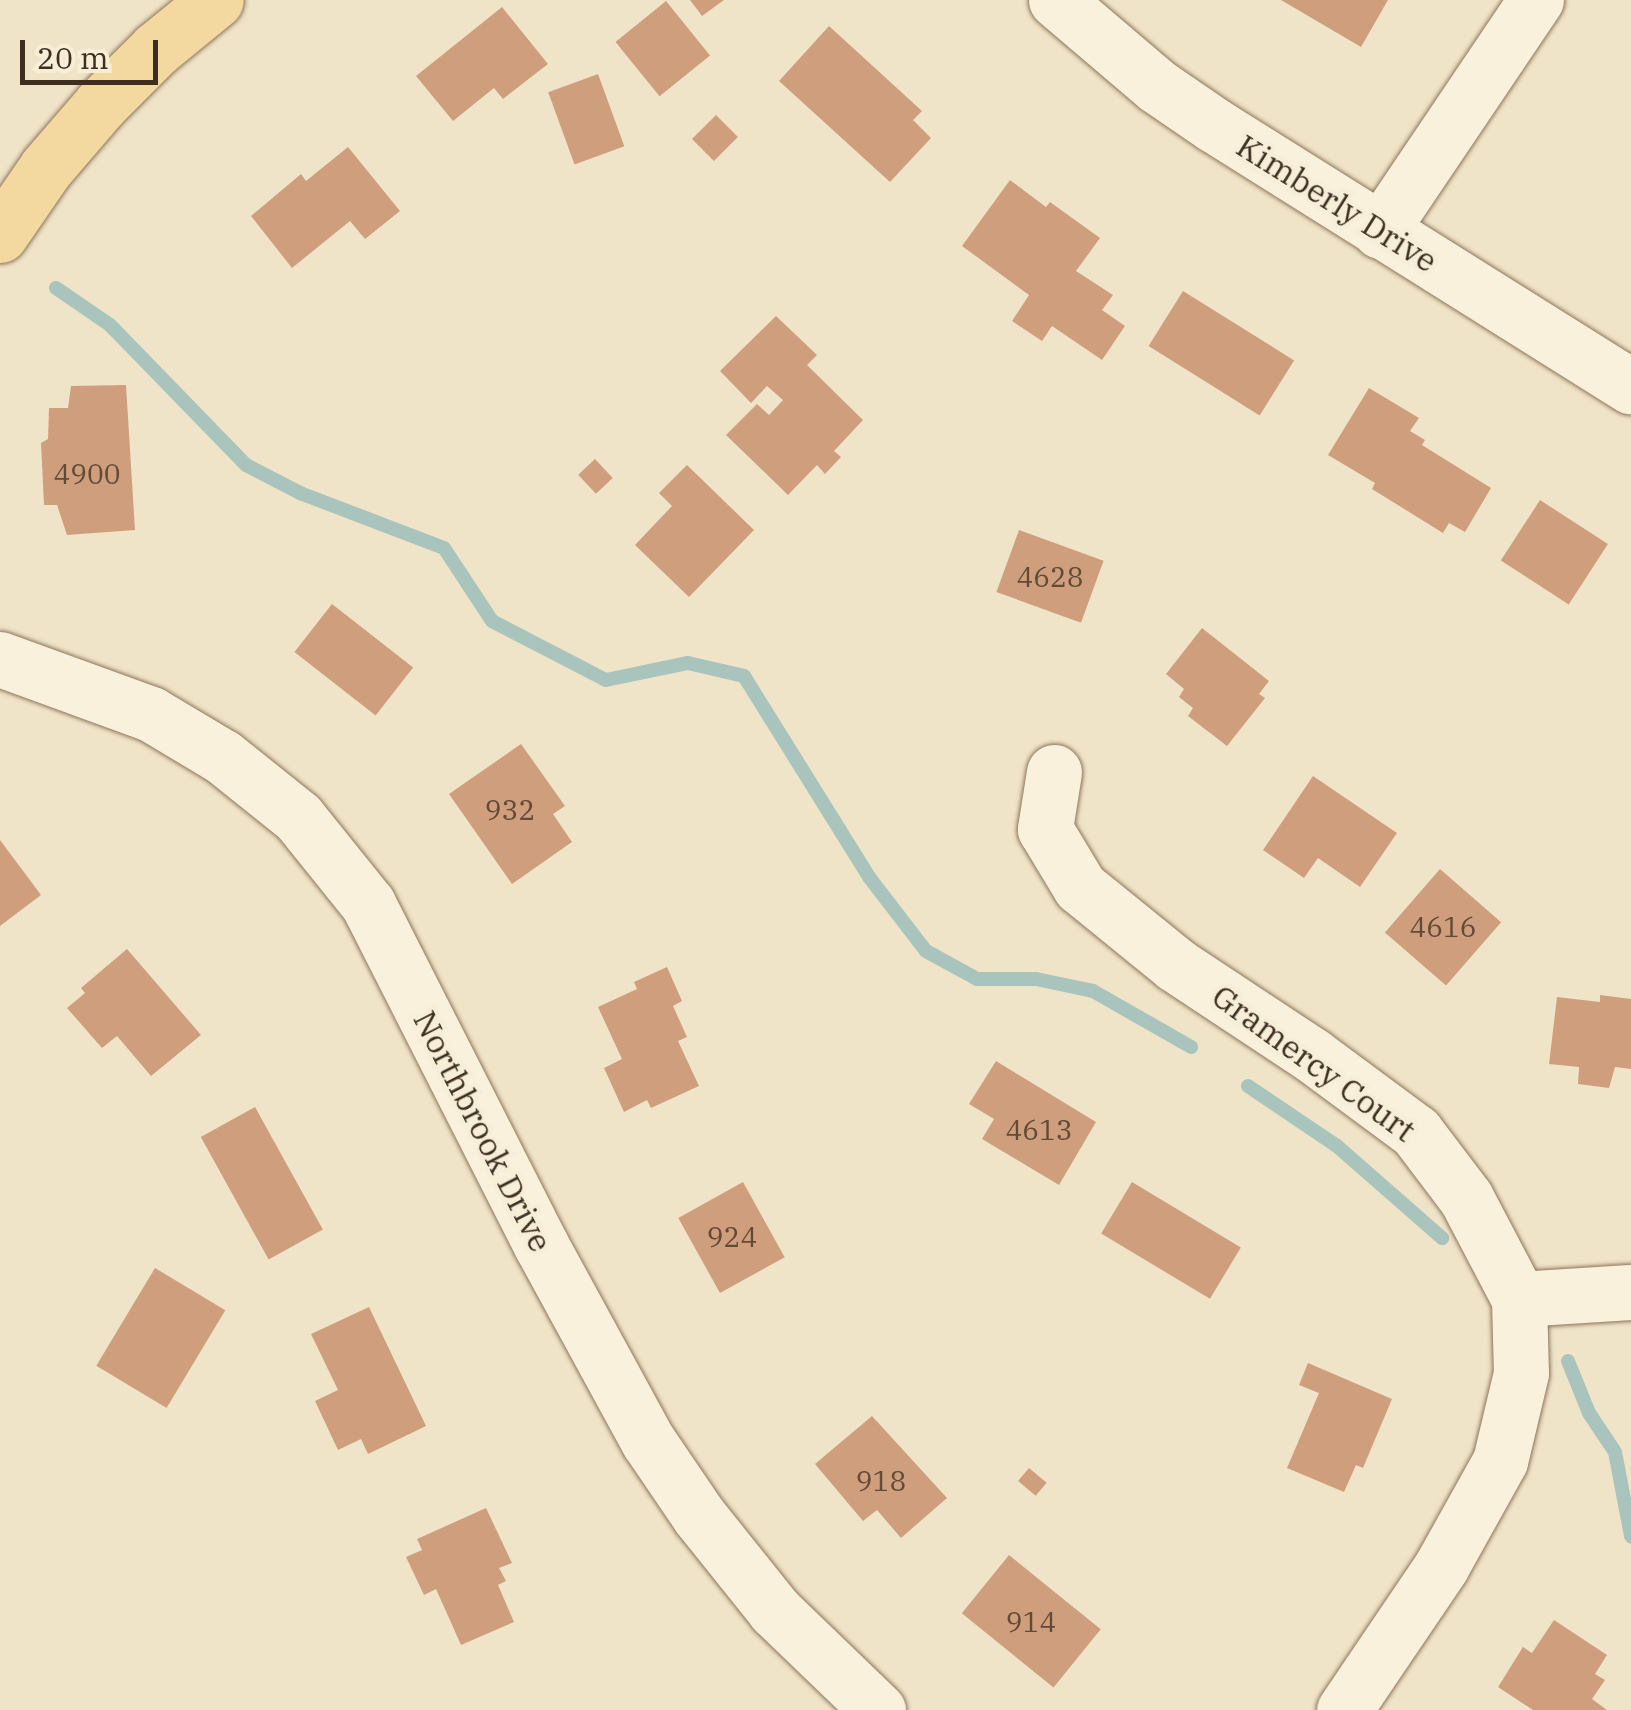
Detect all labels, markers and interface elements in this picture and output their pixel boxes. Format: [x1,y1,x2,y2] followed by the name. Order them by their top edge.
[25,20,162,82] scale bar
[37,38,109,77] text: 20 m
[1230,126,1444,280] street label: Kimberly Drive
[53,457,121,491] house number: 4900
[1016,560,1084,594] house number: 4628
[485,793,535,827] house number: 932
[1409,910,1477,944] house number: 4616
[1205,976,1423,1150] street label: Gramercy Court
[406,1004,560,1258] street label: Northbrook Drive
[1005,1113,1073,1147] house number: 4613
[707,1220,757,1254] house number: 924
[856,1464,906,1498] house number: 918
[1006,1605,1056,1639] house number: 914

